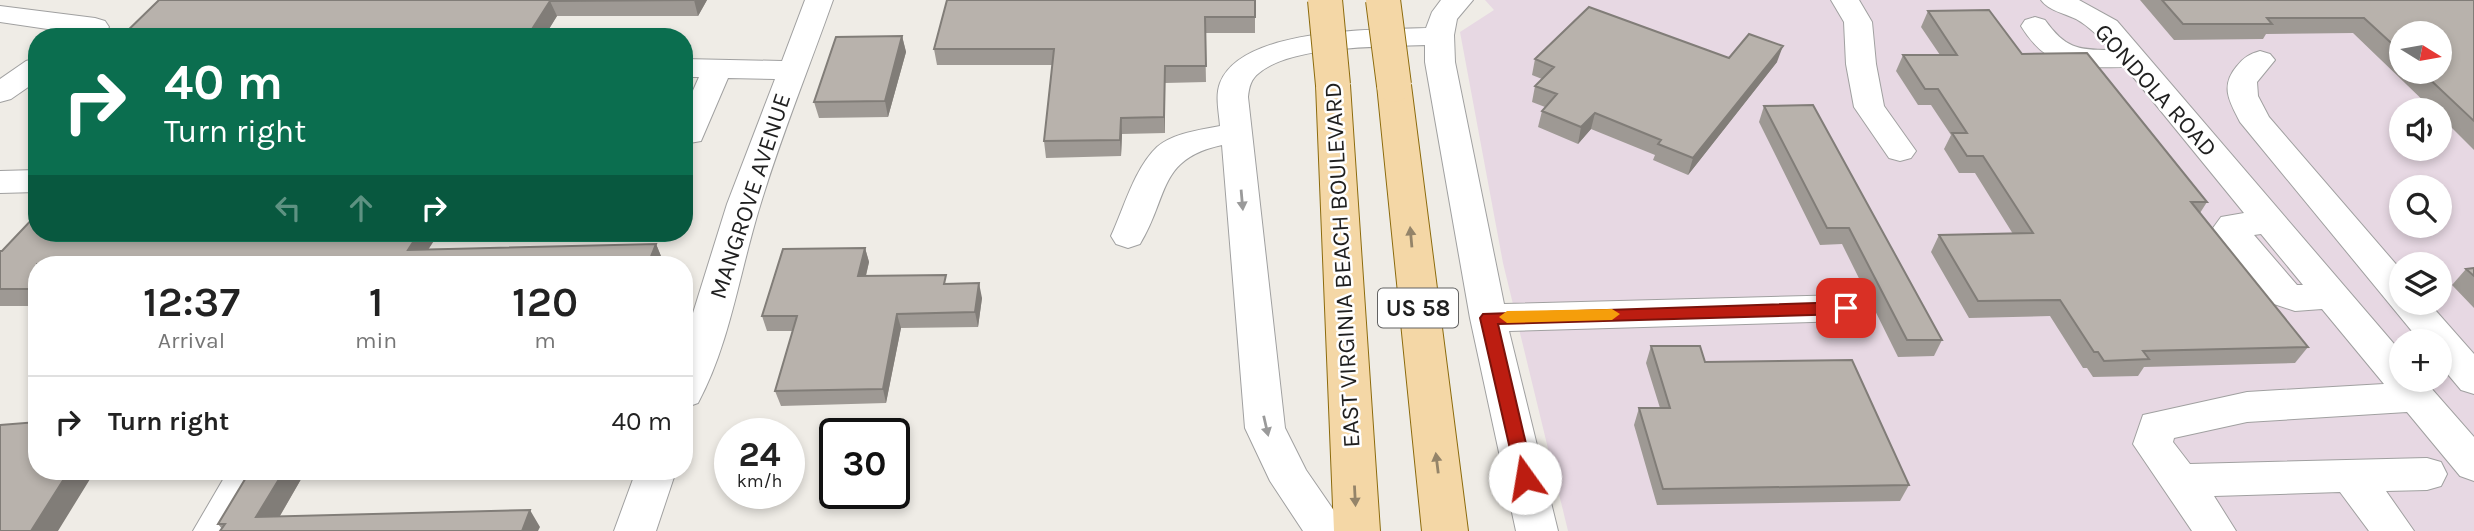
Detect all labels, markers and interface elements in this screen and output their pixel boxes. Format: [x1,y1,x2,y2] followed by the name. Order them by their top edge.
[2089,18,2223,162] street label: GONDOLA ROAD
[2389,21,2452,84] north arrow
[2389,21,2452,392] map controls
[164,54,283,111] text: 40 m
[49,56,140,147] icon: right
[1318,82,1366,448] street label: EAST VIRGINIA BEACH BOULEVARD
[704,90,796,302] street label: MANGROVE AVENUE
[2389,98,2452,161] button: sound
[164,113,306,150] text: Turn right
[2389,175,2452,238] button: search
[269,189,307,227] icon: left
[342,189,380,227] icon: ahead
[415,189,453,227] icon: right
[1237,189,1248,211] one-way arrow
[1405,226,1416,248] one-way arrow
[2389,252,2452,315] button: layers
[143,277,240,327] text: 12:37
[369,277,383,327] text: 1
[512,277,578,327] text: 120
[1816,278,1876,338] pin
[1378,288,1458,328] road number: US 58
[1827,289,1865,327] icon: arrive
[158,327,225,354] text: Arrival
[355,327,397,354] text: min
[534,327,556,354] text: m
[2389,329,2452,392] button: +
[49,403,87,441] icon: right
[108,406,229,437] text: Turn right
[612,406,672,437] text: 40 m
[1260,415,1271,437] one-way arrow
[819,418,910,509] speed limit sign: 30
[739,434,781,475] text: 24
[1488,441,1562,515] position arrow
[1431,452,1442,474] one-way arrow
[737,470,782,492] text: km/h
[1350,485,1361,507] one-way arrow

